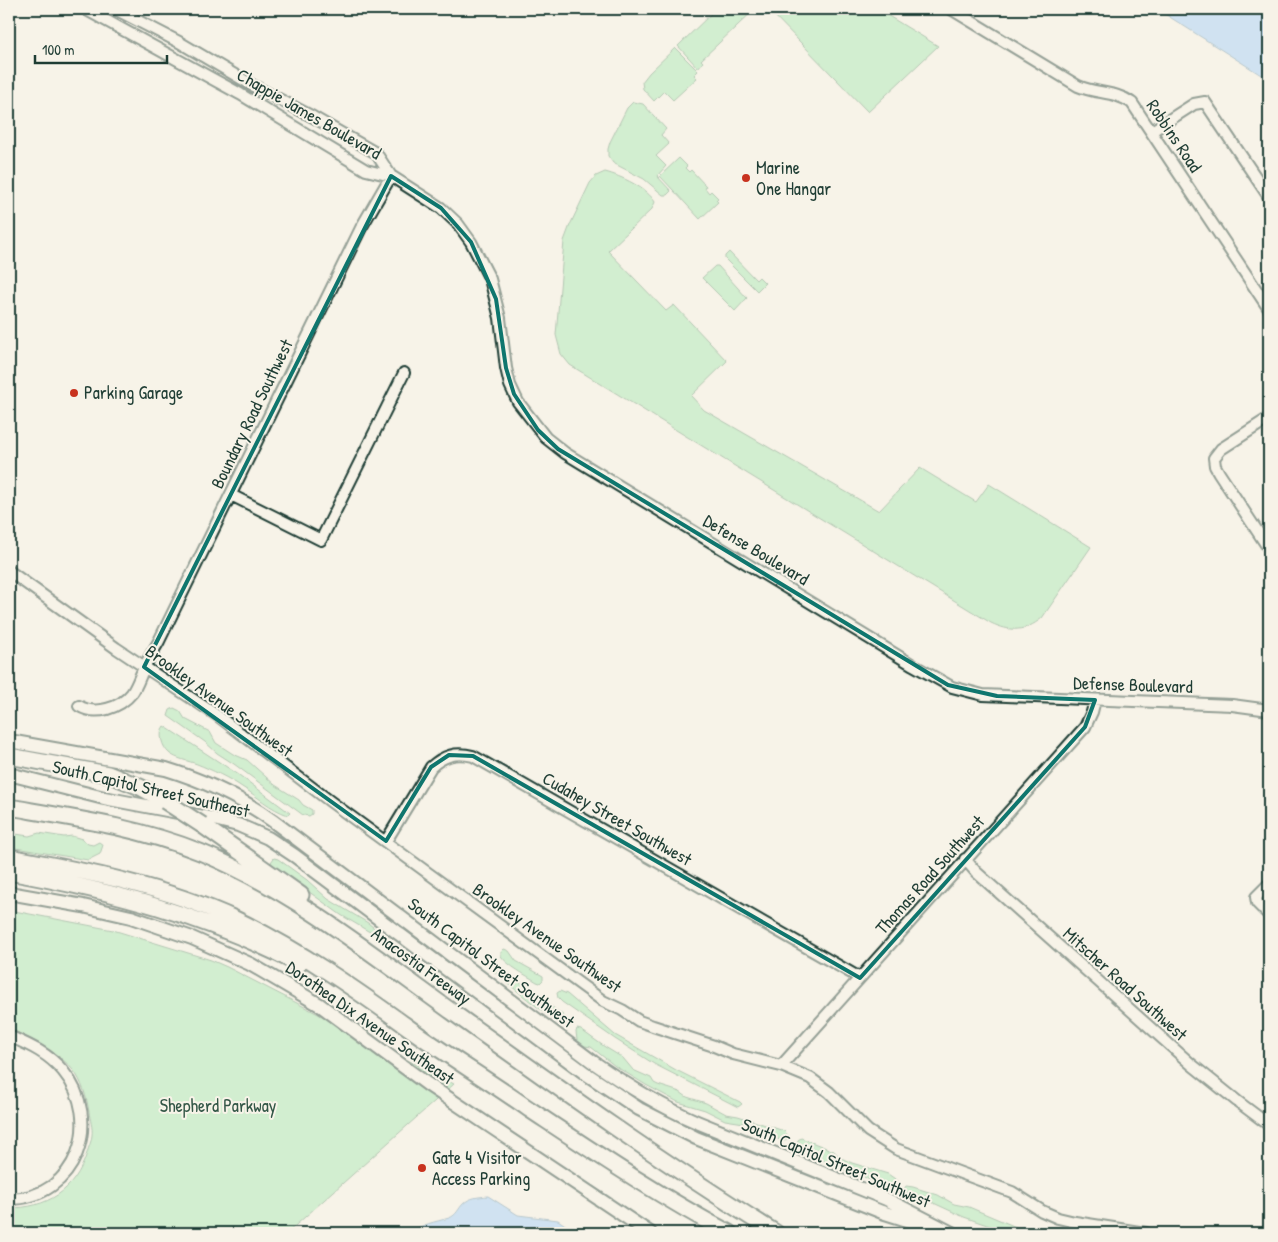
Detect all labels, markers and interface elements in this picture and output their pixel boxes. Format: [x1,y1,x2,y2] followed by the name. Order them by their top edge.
[35,32,168,64] scale bar
[42,39,75,60] text: 100 m
[232,62,386,165] street label: Chappie James Boulevard
[1141,94,1208,177] street label: Robbins Road
[756,155,831,201] place label: Marine One Hangar
[740,172,752,184] marker: Marine One Hangar
[205,334,299,493] street label: Boundary Road Southwest
[84,380,183,405] place label: Parking Garage
[68,387,80,399] marker: Parking Garage
[699,508,814,591] street label: Defense Boulevard
[141,639,299,763] street label: Brookley Avenue Southwest
[1073,670,1193,699] street label: Defense Boulevard
[50,754,253,824] street label: South Capitol Street Southeast
[538,766,697,872] street label: Cudahey Street Southwest
[869,809,990,940] street label: Thomas Road Southwest
[468,877,627,999] street label: Brookley Avenue Southwest
[403,892,580,1034] street label: South Capitol Street Southwest
[366,921,477,1010] street label: Anacostia Freeway
[1058,921,1194,1047] street label: Mitscher Road Southwest
[281,955,460,1091] street label: Dorothea Dix Avenue Southeast
[160,1093,277,1118] park label: Shepherd Parkway
[738,1111,935,1214] street label: South Capitol Street Southwest
[432,1145,530,1191] place label: Gate 4 Visitor Access Parking
[416,1162,428,1174] marker: Gate 4 Visitor Access Parking

